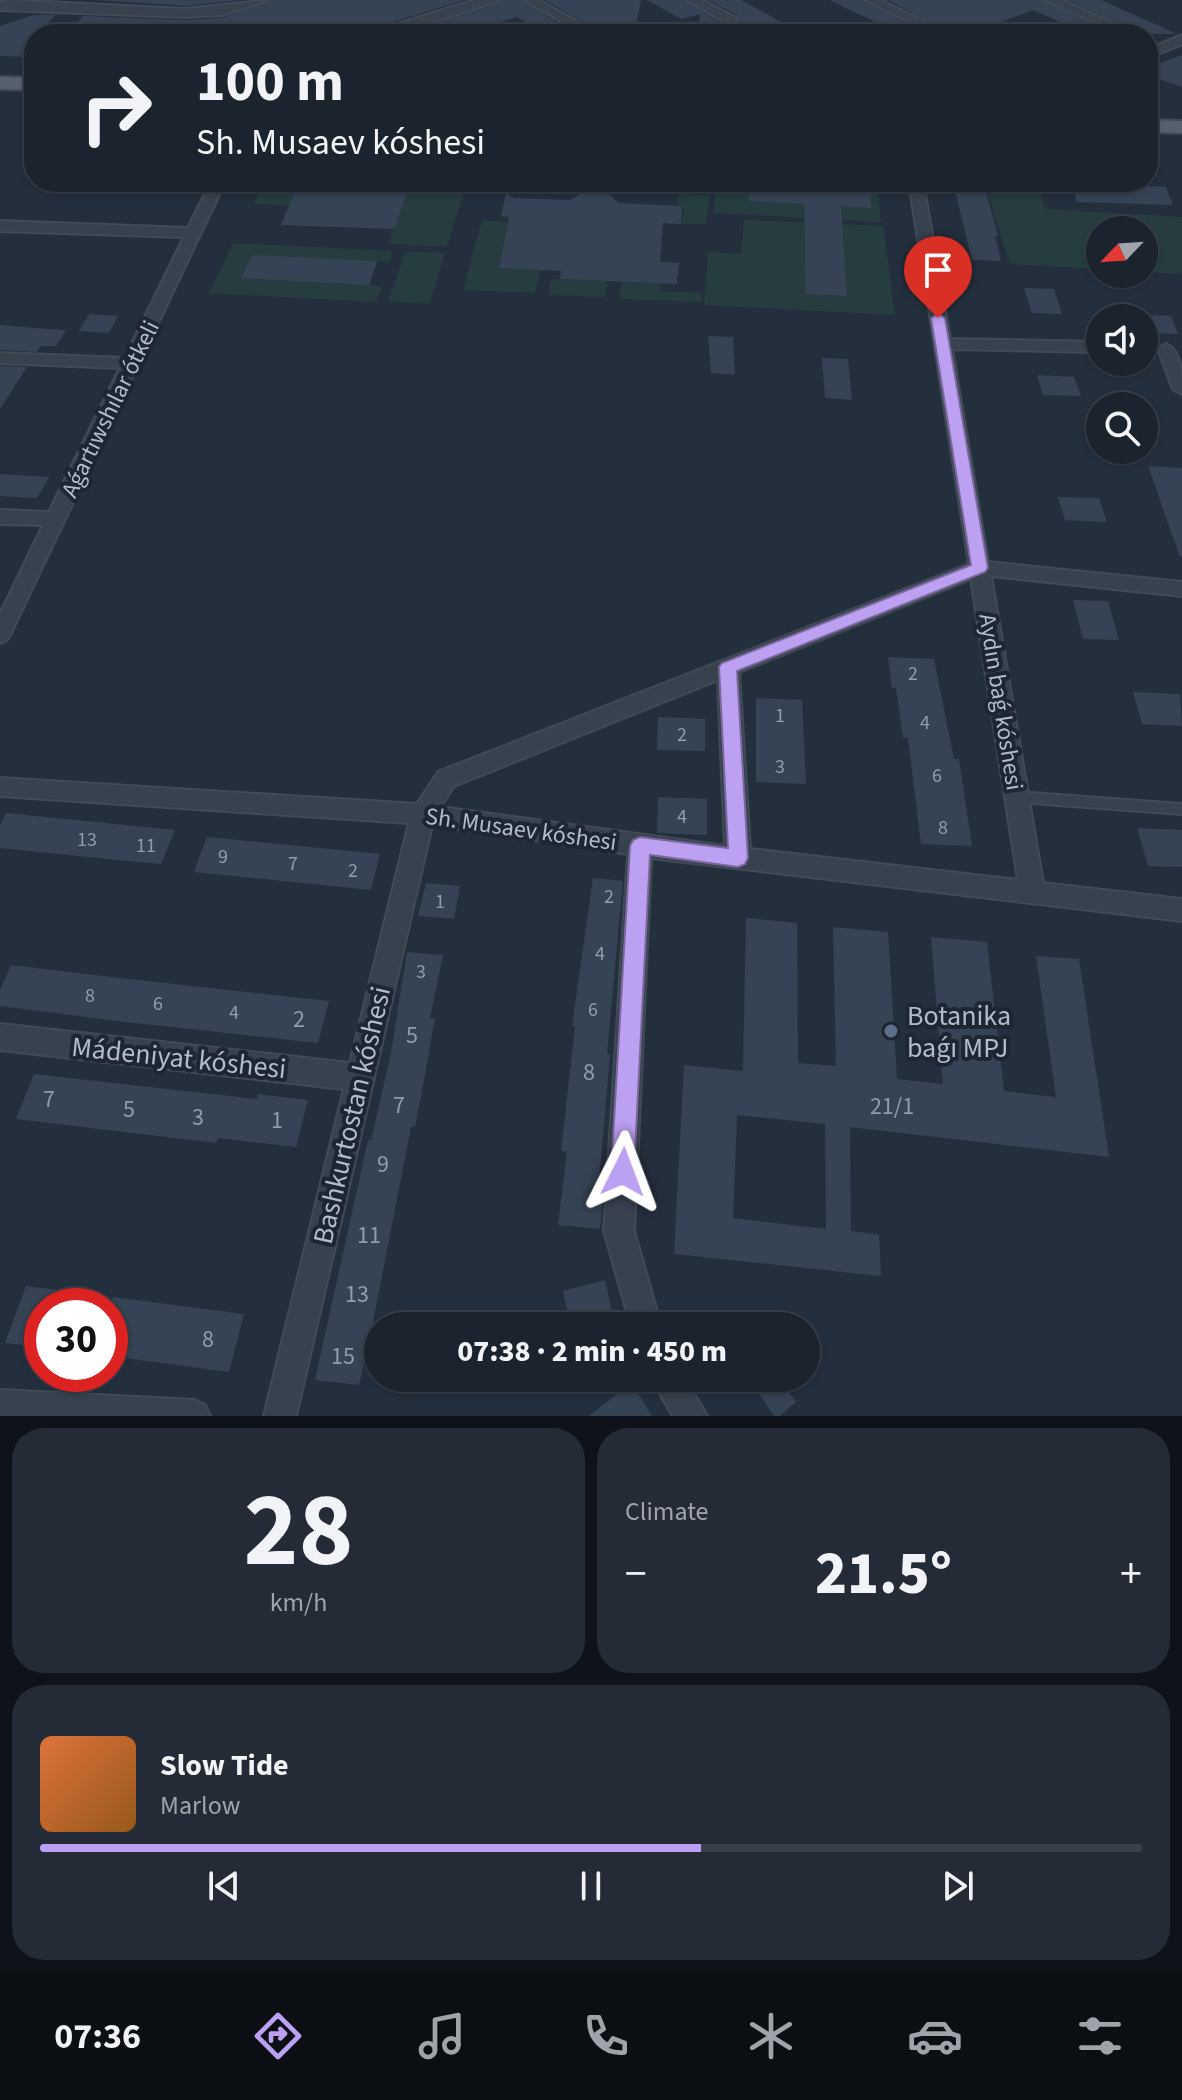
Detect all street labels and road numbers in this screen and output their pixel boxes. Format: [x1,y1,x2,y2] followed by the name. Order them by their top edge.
[52,315,168,504] street label: Aǵartıwshılar ótkeli
[969,611,1032,793] street label: Aydın baǵ kóshesi
[423,799,619,860] street label: Sh. Musaev kóshesi
[303,983,401,1248] street label: Bashkurtostan kóshesi
[70,1027,288,1089] street label: Mádeniyat kóshesi

